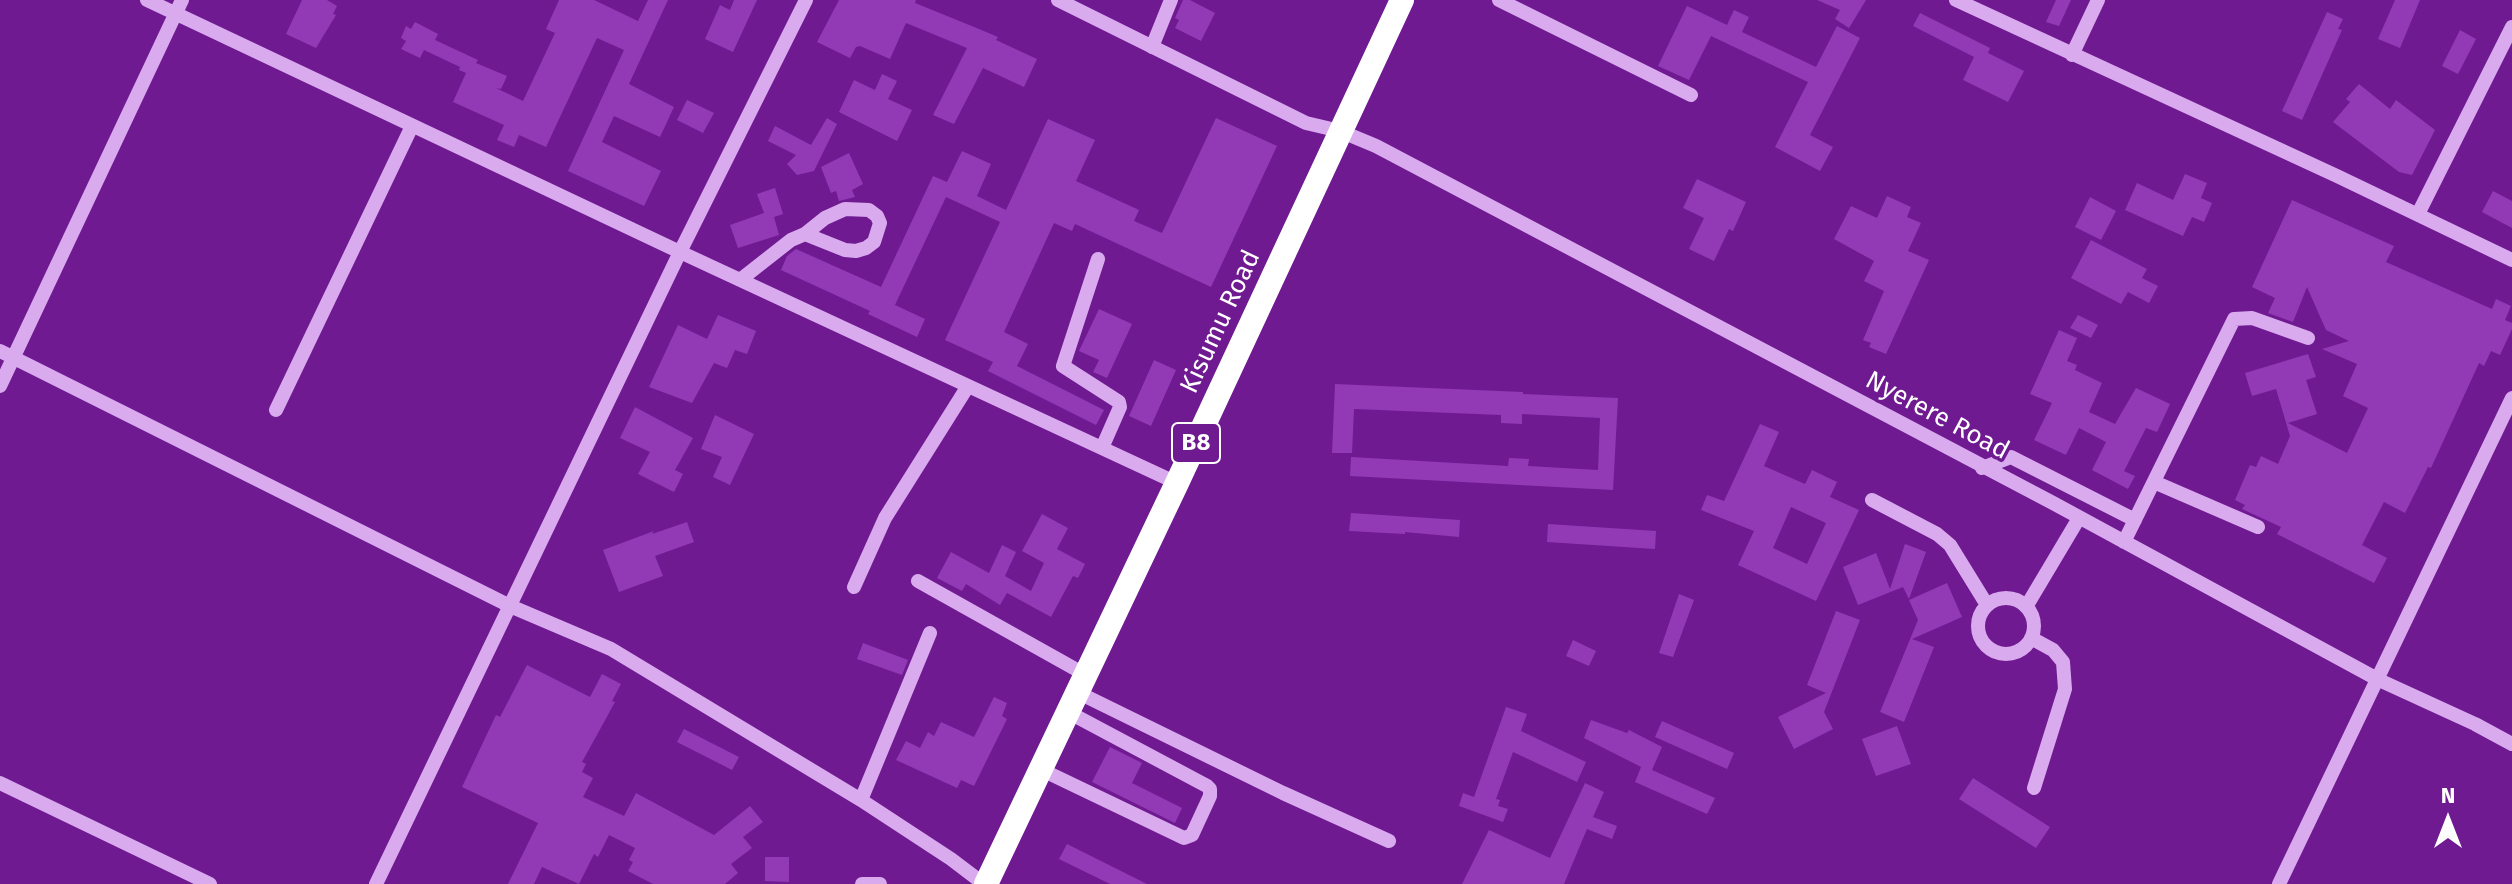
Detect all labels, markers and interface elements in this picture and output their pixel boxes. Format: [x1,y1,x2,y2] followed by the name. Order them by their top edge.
[1174,246,1268,398] street label: Kisumu Road
[1860,365,2014,467] street label: Nyerere Road
[1172,423,1220,463] road number: B8
[2408,780,2488,860] north arrow
[2441,782,2455,809] text: N

